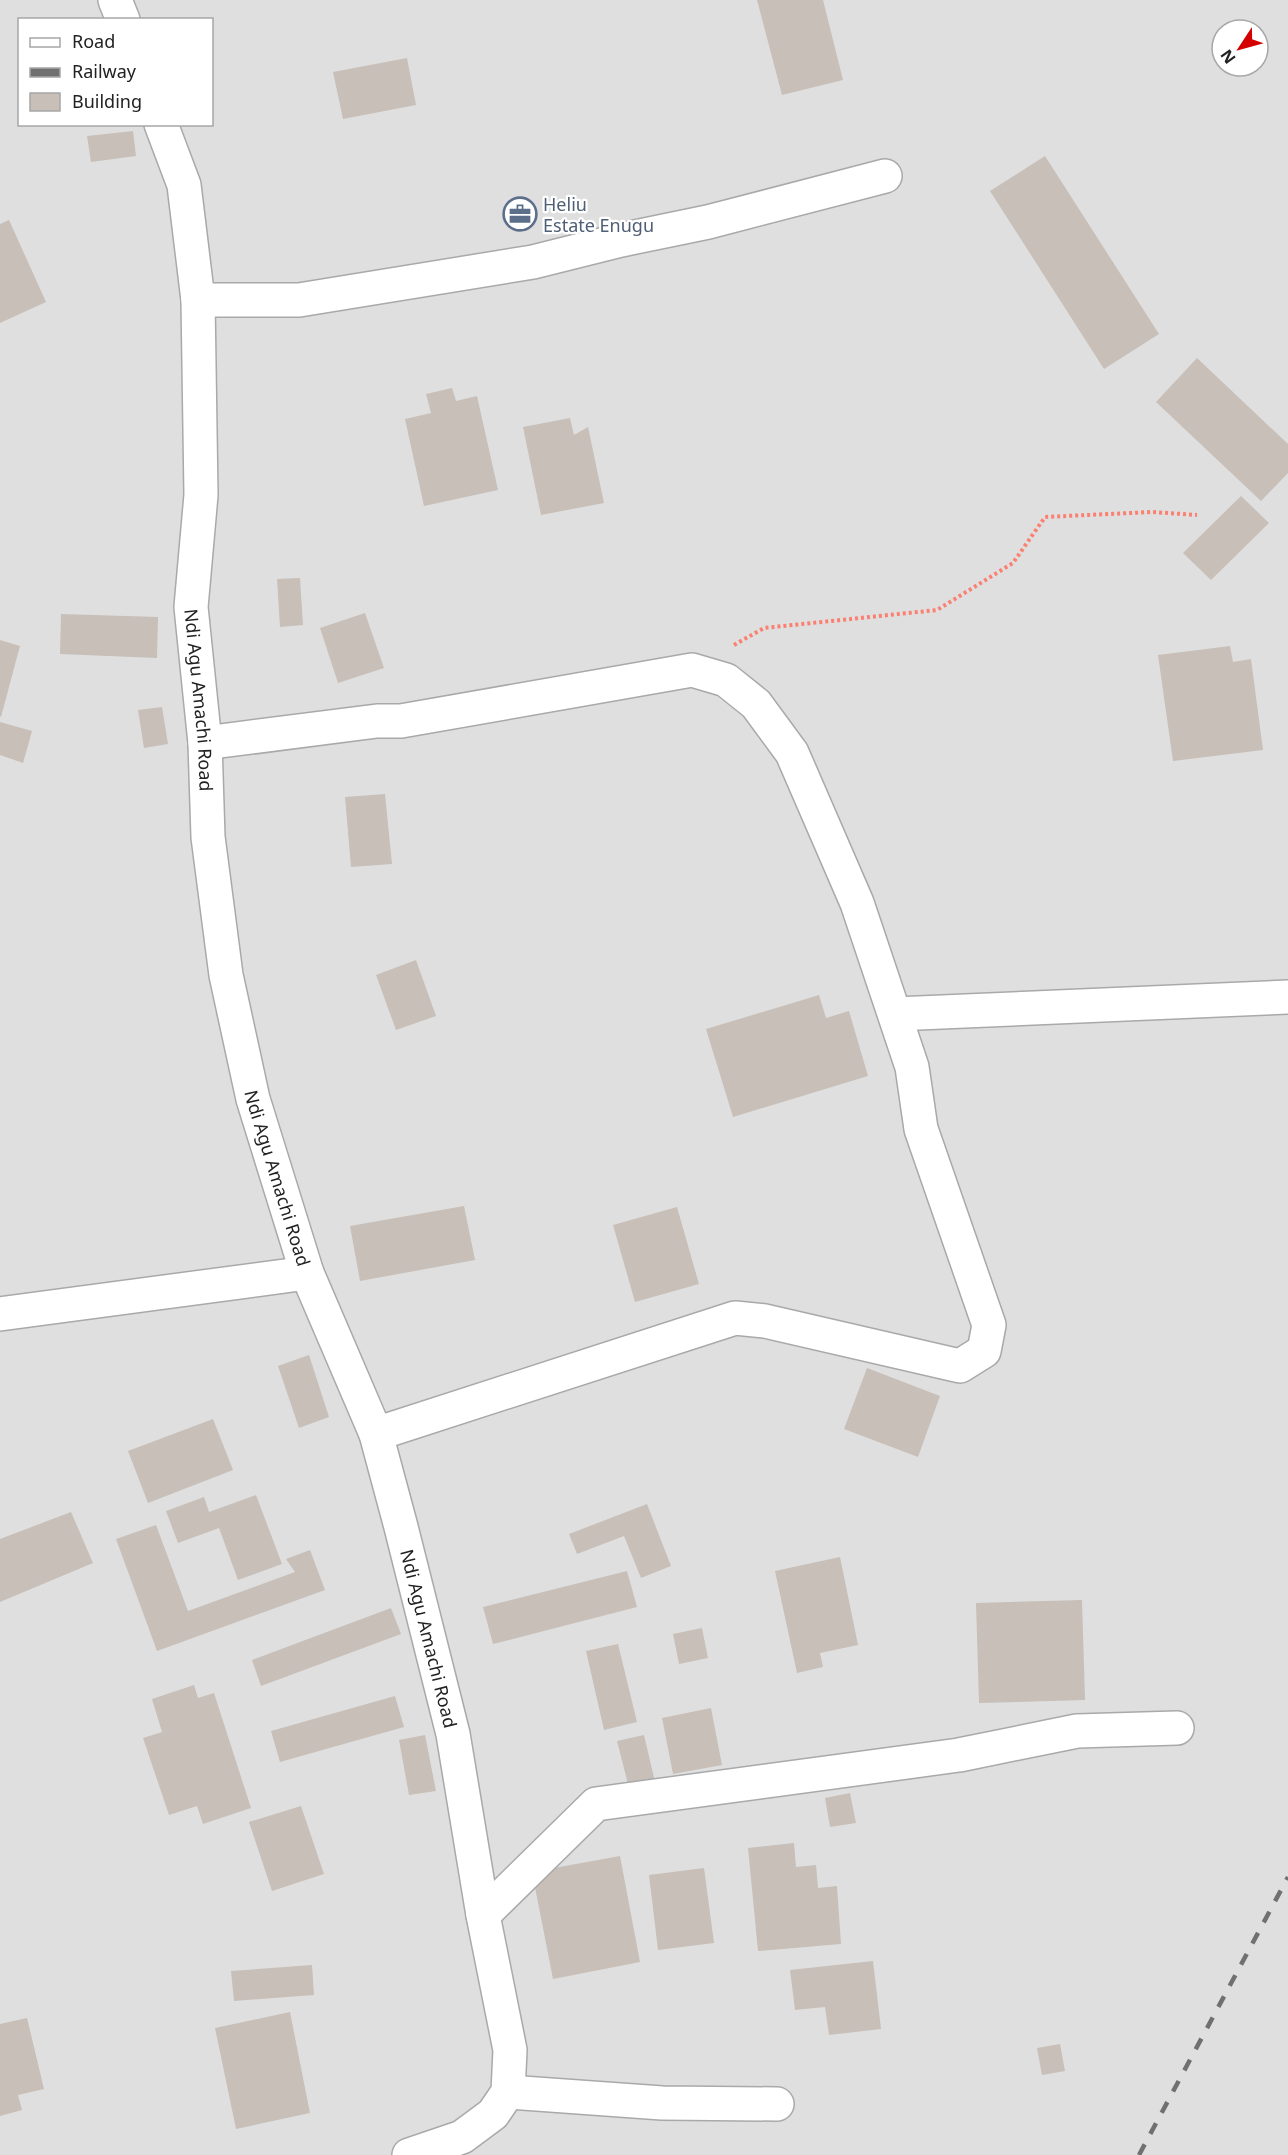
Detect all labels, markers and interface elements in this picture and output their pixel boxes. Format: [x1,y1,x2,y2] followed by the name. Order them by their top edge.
[18,18,213,126] legend
[1210,18,1270,78] north arrow
[72,29,115,53] text: Road
[1215,45,1241,69] text: N
[72,59,137,83] text: Railway
[72,89,142,113] text: Building
[543,192,654,237] place label: Heliu Estate Enugu
[502,196,538,232] office icon: Heliu Estate Enugu
[179,608,219,792] street label: Ndi Agu Amachi Road
[239,1088,316,1269] street label: Ndi Agu Amachi Road
[395,1547,463,1730] street label: Ndi Agu Amachi Road

